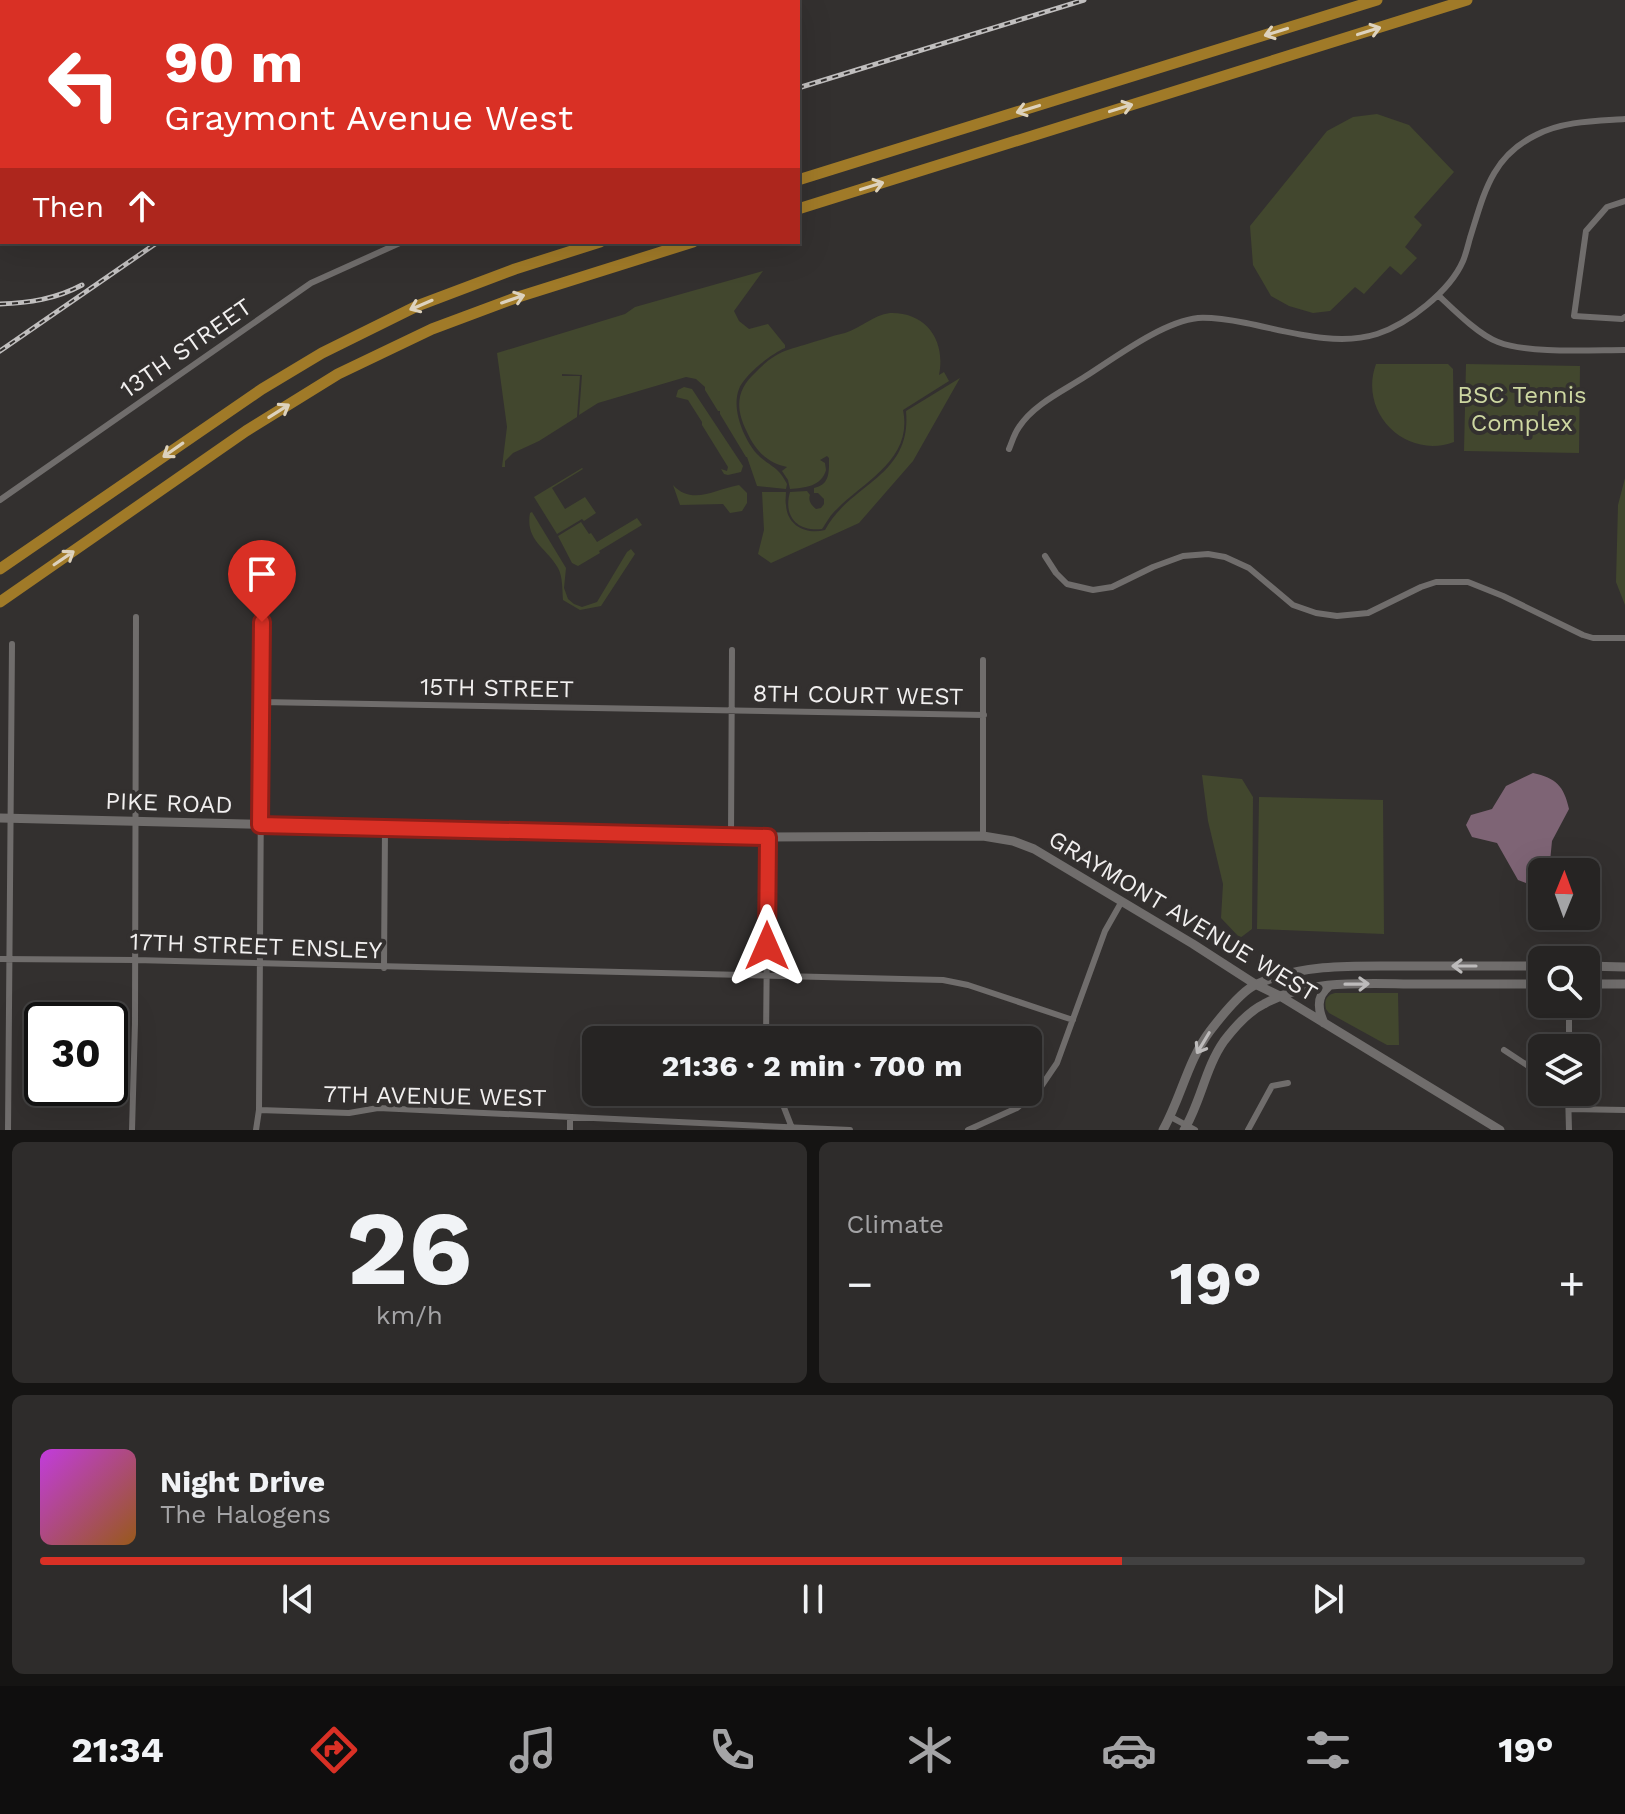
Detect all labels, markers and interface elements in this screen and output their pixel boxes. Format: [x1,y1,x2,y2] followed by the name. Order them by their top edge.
[1355,23,1381,38] one-way arrow
[1264,25,1289,40] one-way arrow
[164,30,303,96] text: 90 m
[32,32,136,136] icon: left
[164,97,573,139] text: Graymont Avenue West
[1108,100,1133,115] one-way arrow
[1015,102,1041,117] one-way arrow
[859,178,885,193] one-way arrow
[120,184,164,228] icon: ahead
[32,189,104,224] text: Then
[500,291,525,305] one-way arrow
[115,292,257,404] street label: 13TH STREET
[409,298,434,313] one-way arrow
[1457,381,1587,437] park label: BSC Tennis Complex
[267,403,290,419] one-way arrow
[163,442,185,458] one-way arrow
[228,540,296,622] pin
[53,550,75,566] one-way arrow
[240,552,284,596] icon: arrive
[420,673,574,703] street label: 15TH STREET
[752,679,964,711] street label: 8TH COURT WEST
[105,787,233,819] street label: PIKE ROAD
[1044,825,1322,1007] street label: GRAYMONT AVENUE WEST
[1528,858,1600,930] north arrow
[1528,858,1600,1106] map controls
[725,904,809,988] position arrow
[129,928,383,964] street label: 17TH STREET ENSLEY
[1528,946,1600,1018] button: search
[1451,958,1478,974] one-way arrow
[1343,976,1370,992] one-way arrow
[24,1002,128,1106] speed limit sign: 30
[1195,1031,1211,1054] one-way arrow
[1528,1034,1600,1106] button: layers
[662,1048,963,1083] text: 21:36 · 2 min · 700 m
[323,1080,547,1112] street label: 7TH AVENUE WEST
[346,1187,472,1309] text: 26
[847,1209,944,1239] text: Climate
[1169,1248,1262,1319] text: 19°
[847,1258,873,1310] text: −
[1558,1258,1585,1310] text: +
[376,1300,443,1330] text: km/h
[160,1464,325,1499] text: Night Drive
[160,1499,331,1529] text: The Halogens
[276,1577,320,1621] icon: previous
[791,1577,835,1621] icon: pause
[1306,1577,1350,1621] icon: next
[306,1722,362,1778] icon: directions
[505,1722,561,1778] icon: music
[704,1722,760,1778] icon: phone
[902,1722,958,1778] icon: climate
[1101,1722,1157,1778] icon: car
[1300,1722,1356,1778] icon: filters
[71,1729,164,1771] text: 21:34
[1498,1729,1554,1771] text: 19°

